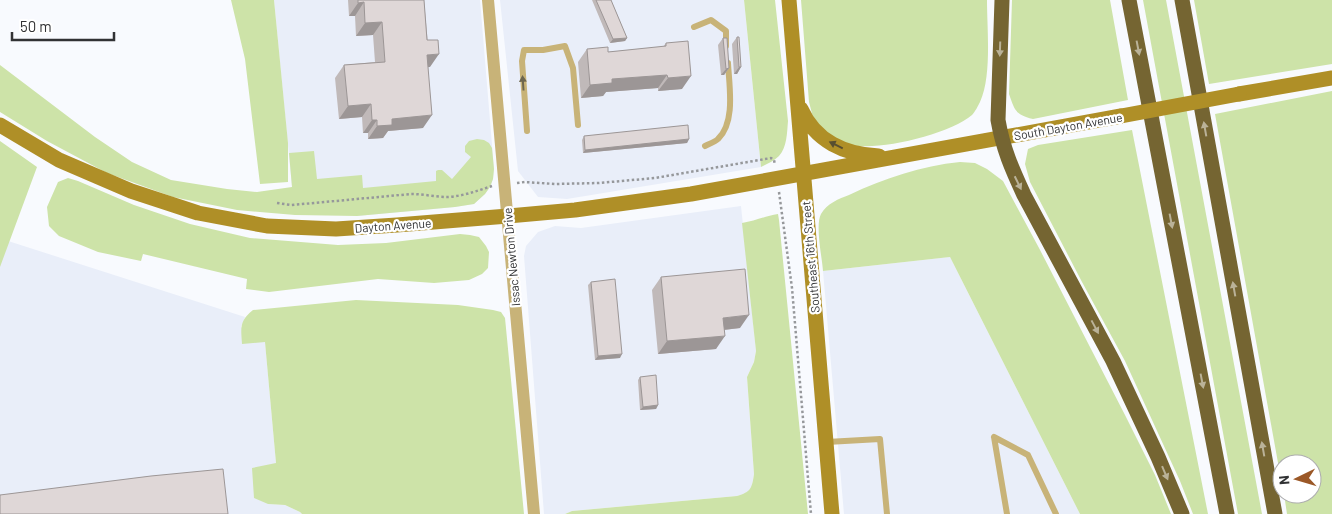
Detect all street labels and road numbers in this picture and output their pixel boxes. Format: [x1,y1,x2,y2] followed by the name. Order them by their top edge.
[1013,110,1123,142] street label: South Dayton Avenue
[798,201,822,313] street label: Southeast 16th Street
[500,207,522,307] street label: Issac Newton Drive
[354,215,432,235] street label: Dayton Avenue

